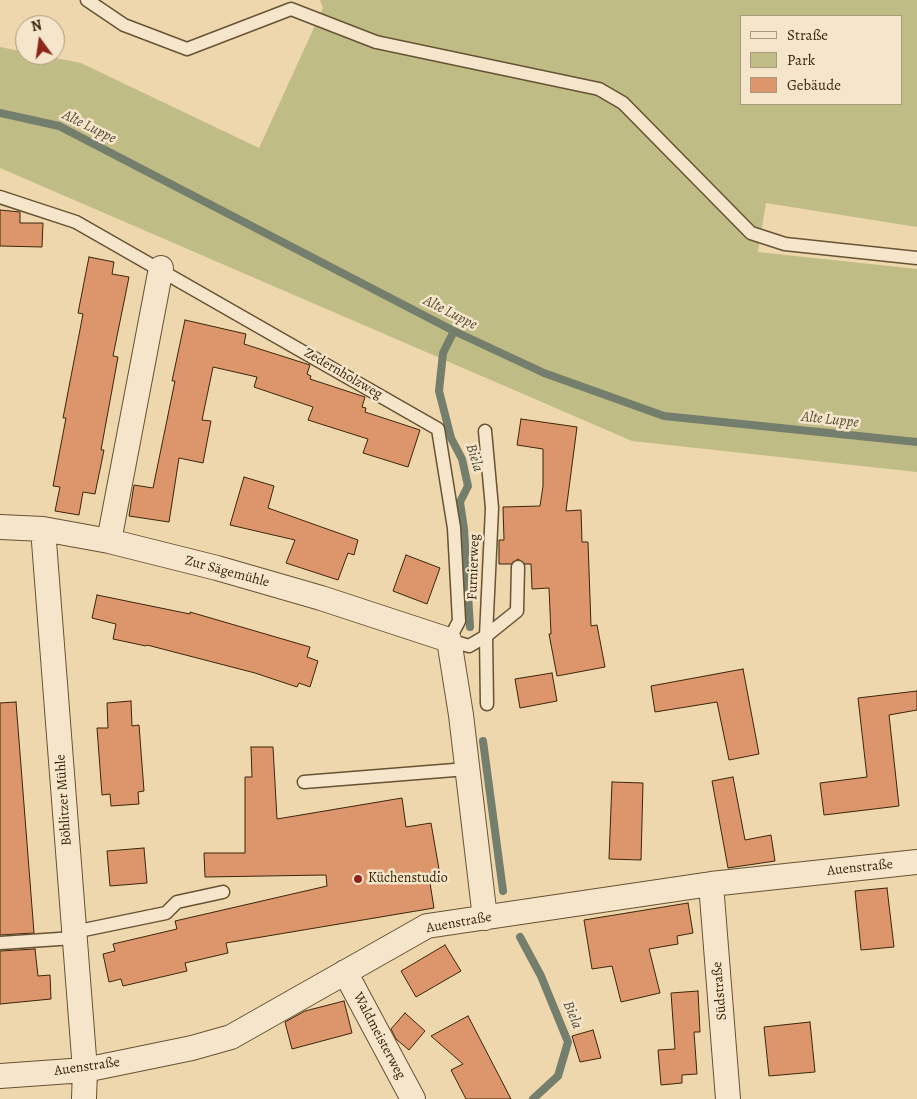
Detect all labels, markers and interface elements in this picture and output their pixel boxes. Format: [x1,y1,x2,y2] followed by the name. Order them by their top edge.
[15,15,65,65] north arrow
[29,15,44,36] text: N
[740,15,902,105] legend
[787,25,828,45] text: Straße
[787,50,815,70] text: Park
[787,75,841,95] text: Gebäude
[59,106,119,148] water label: Alte Luppe
[420,292,480,334] water label: Alte Luppe
[301,345,385,403] street label: Zedernholzweg
[800,408,860,432] water label: Alte Luppe
[461,442,487,474] water label: Biela
[464,534,484,600] street label: Furnierweg
[183,553,271,591] street label: Zur Sägemühle
[52,754,76,846] street label: Böhlitzer Mühle
[826,856,894,880] street label: Auenstraße
[368,871,448,887] place label: Küchenstudio
[352,873,364,885] marker: Küchenstudio
[425,909,493,937] street label: Auenstraße
[709,961,731,1021] street label: Südstraße
[349,990,409,1082] street label: Waldmeisterweg
[558,998,586,1032] water label: Biela
[53,1054,121,1080] street label: Auenstraße

